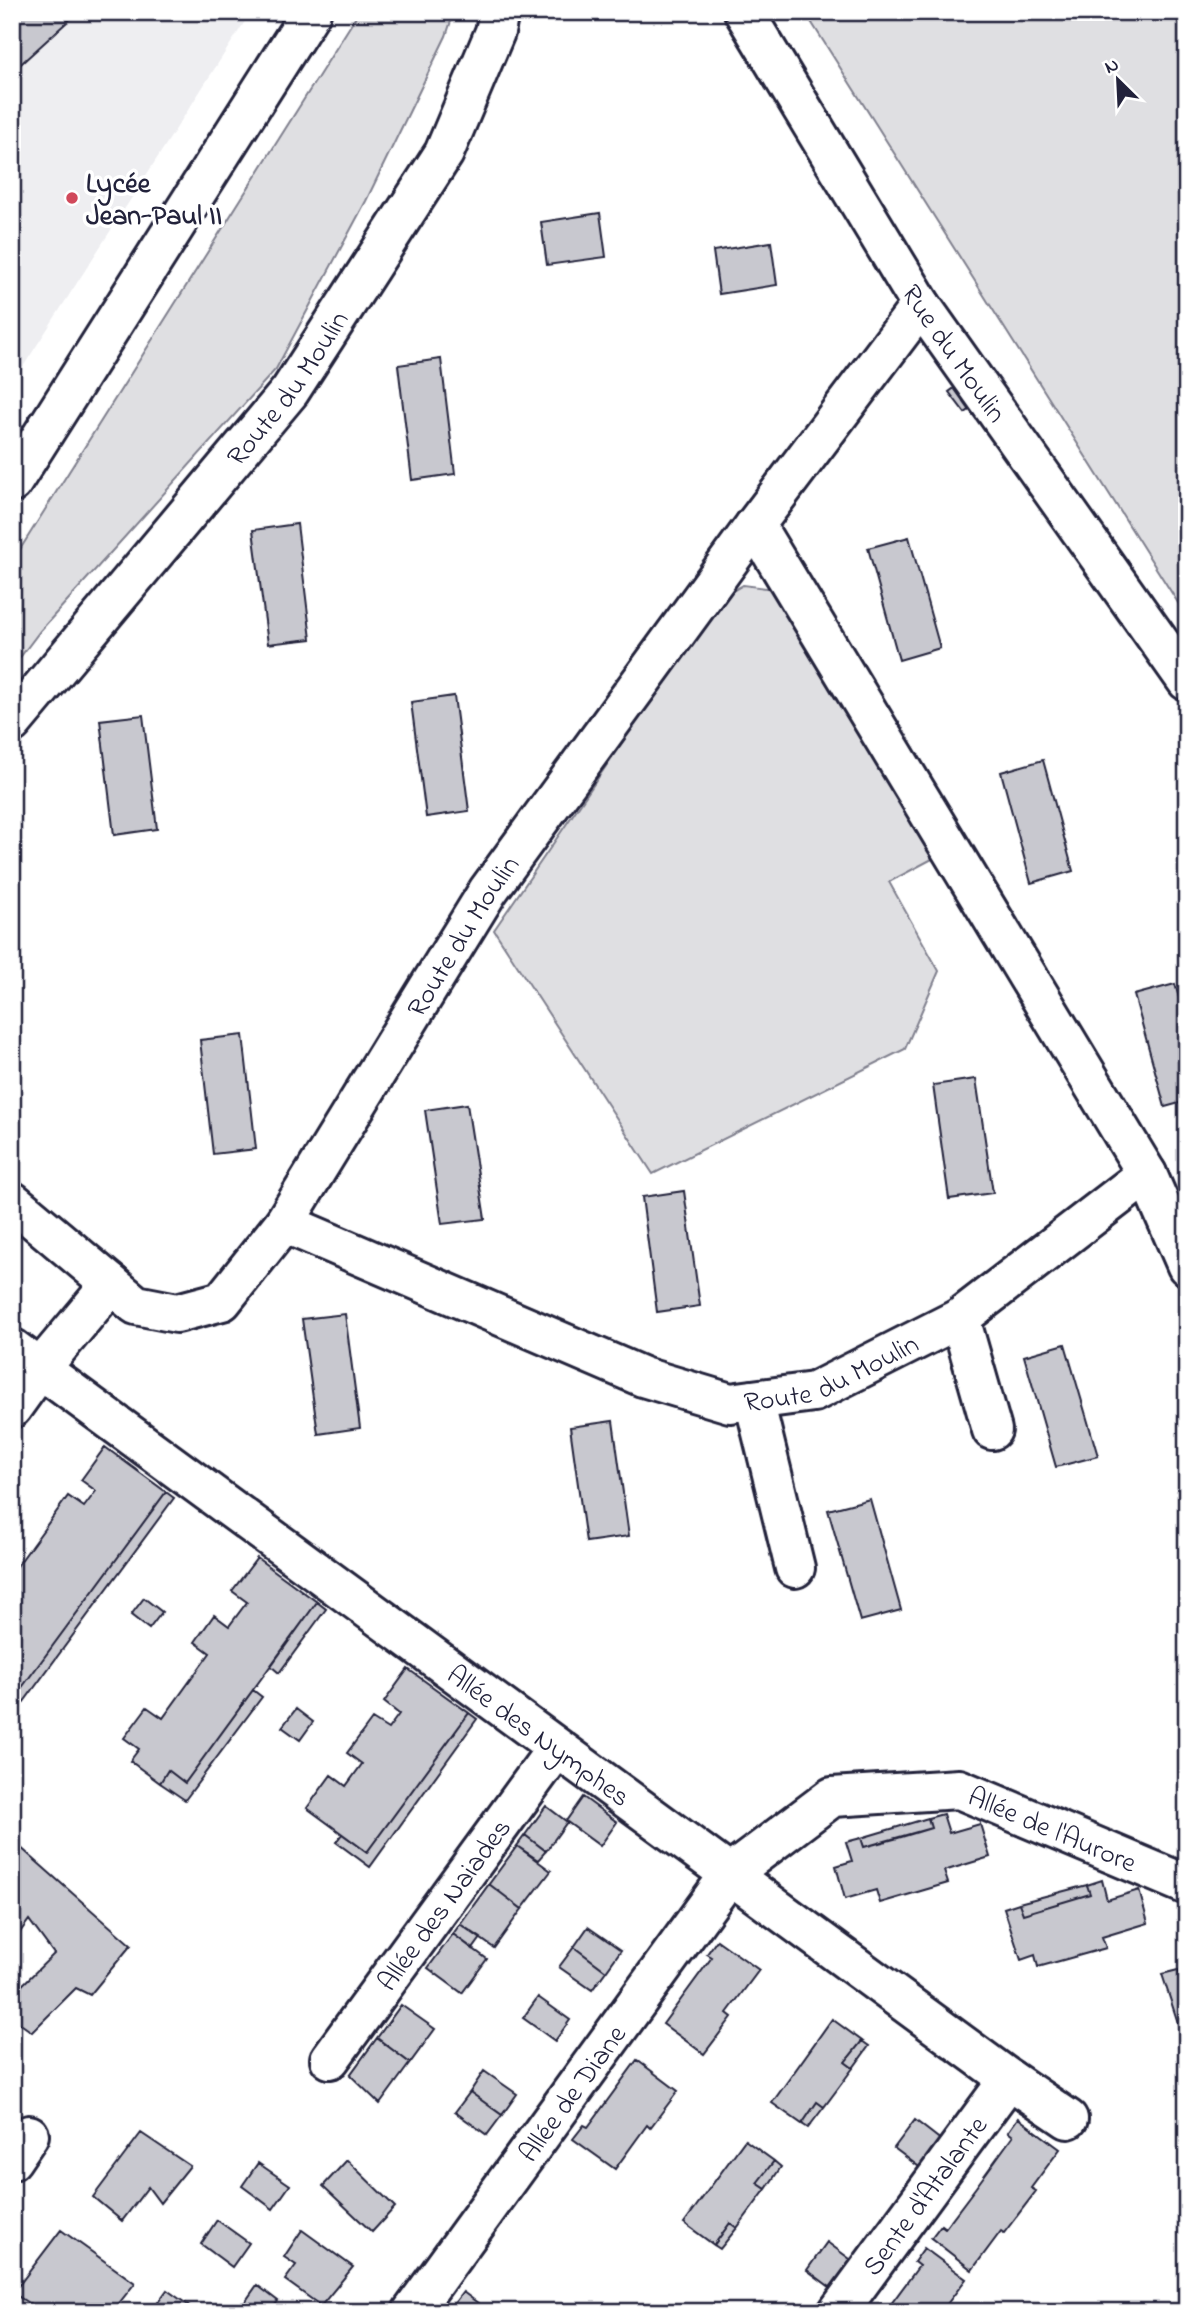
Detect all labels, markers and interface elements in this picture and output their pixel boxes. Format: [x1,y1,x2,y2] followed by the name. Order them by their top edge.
[1084,46,1154,116] north arrow
[1101,52,1124,82] text: N
[86,165,222,238] place label: Lycée Jean-Paul II
[64,190,80,206] marker: Lycée Jean-Paul II
[889,278,1015,432] street label: Rue du Moulin
[218,303,361,476] street label: Route du Moulin
[398,848,531,1026] street label: Route du Moulin
[742,1325,927,1425] street label: Route du Moulin
[437,1656,638,1819] street label: Allée des Nymphes
[961,1778,1142,1886] street label: Allée de l'Aurore
[369,1811,523,2001] street label: Allée des Naiades
[510,2017,638,2172] street label: Allée de Diane
[854,2108,999,2286] street label: Sente d'Atalante

